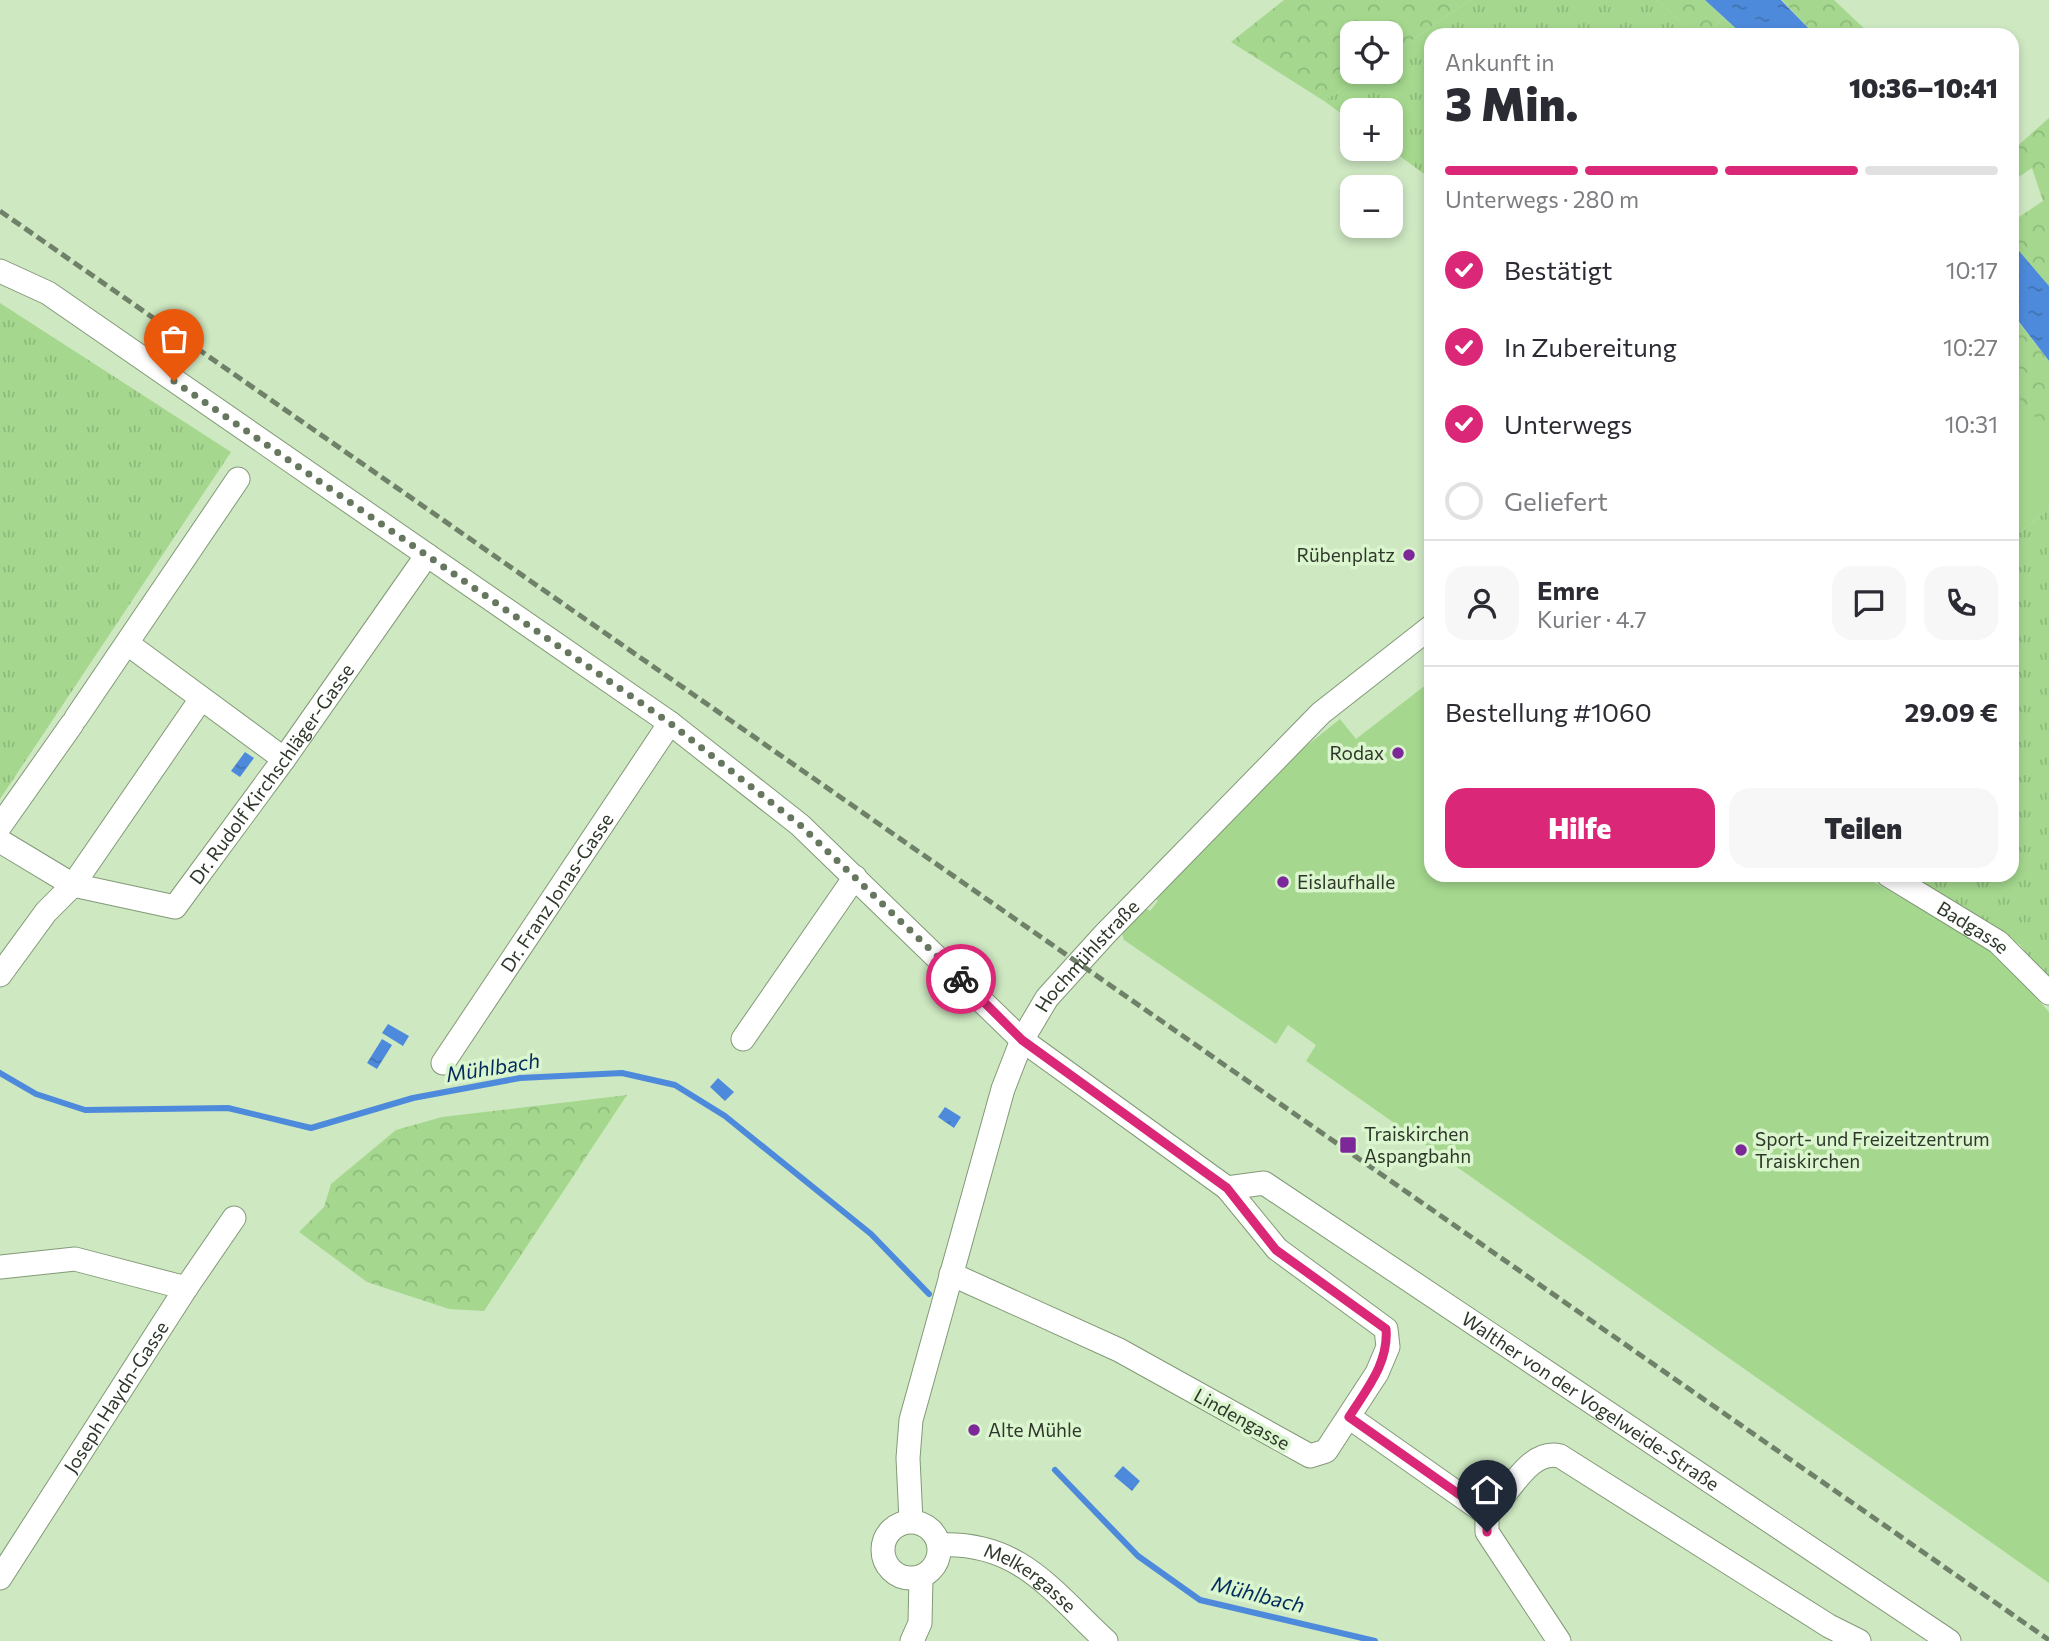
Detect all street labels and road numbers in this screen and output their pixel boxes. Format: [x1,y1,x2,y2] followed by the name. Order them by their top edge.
[184,659,358,888] street label: Dr. Rudolf Kirchschläger-Gasse
[495,808,618,976] street label: Dr. Franz Jonas-Gasse
[1029,894,1143,1016] street label: Hochmühlstraße
[1933,896,2015,958] street label: Badgasse
[1457,1306,1724,1495] street label: Walther von der Vogelweide-Straße
[59,1317,173,1477] street label: Joseph Haydn-Gasse
[1190,1383,1294,1454] street label: Lindengasse
[981,1538,1081,1617] street label: Melkergasse

